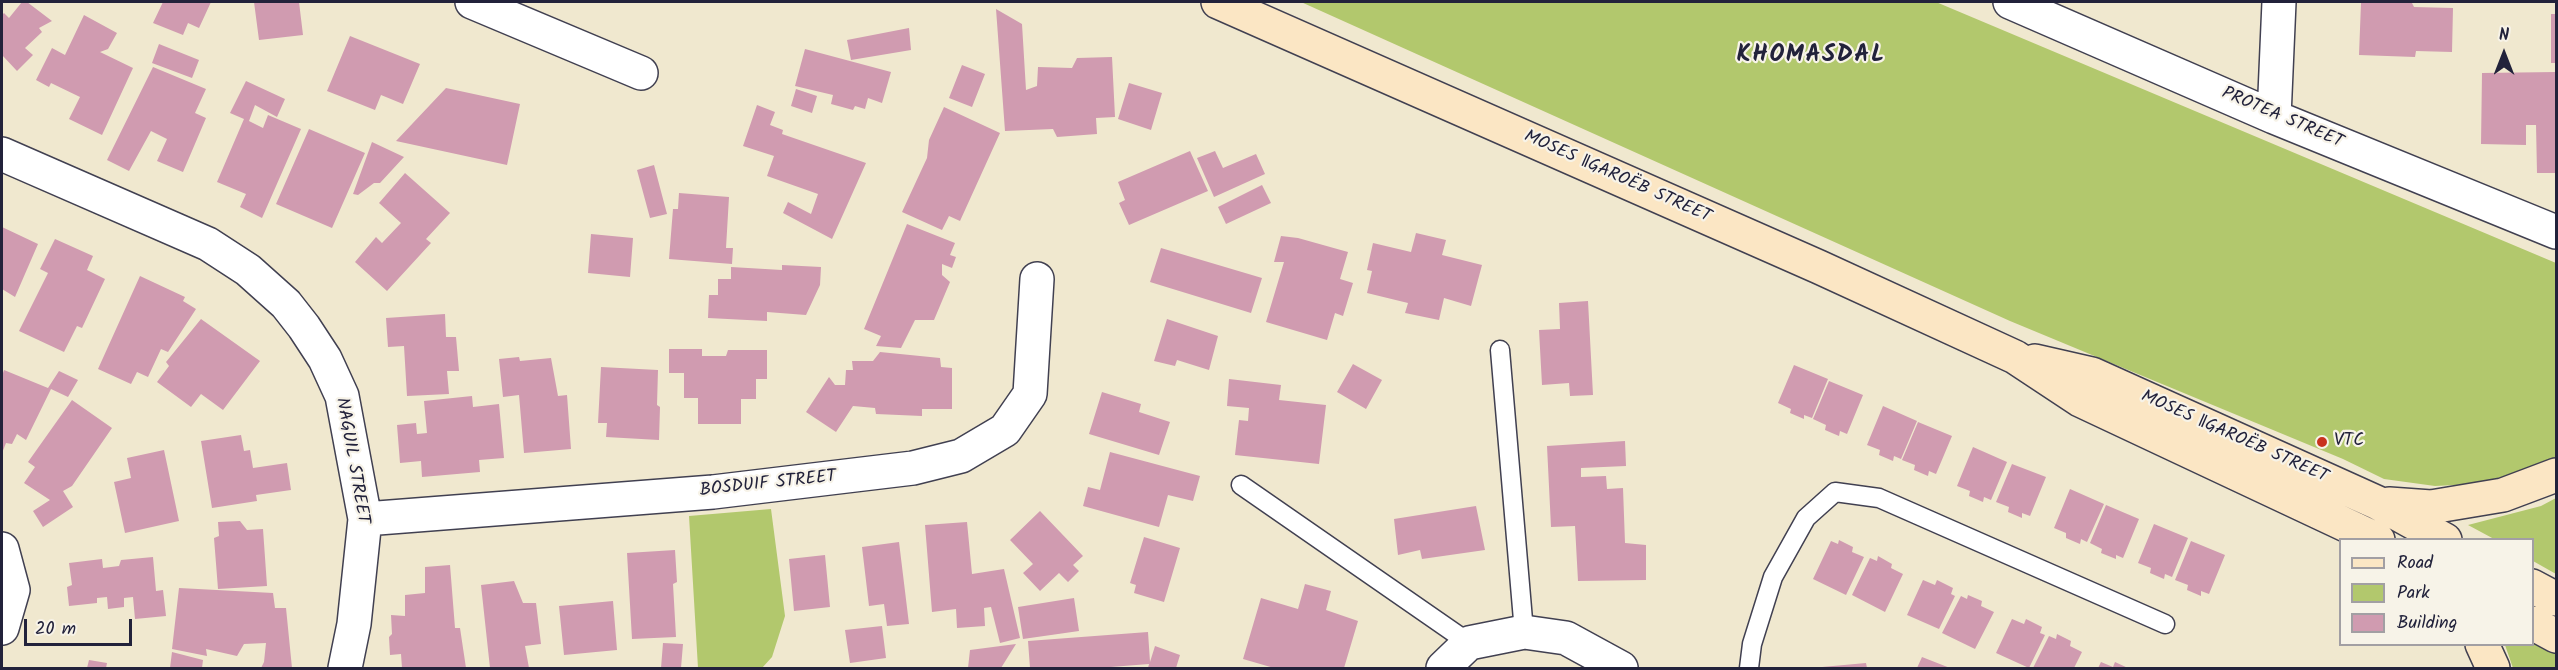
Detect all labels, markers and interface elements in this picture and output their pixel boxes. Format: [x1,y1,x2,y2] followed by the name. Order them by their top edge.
[2499,23,2509,48] text: N
[2474,24,2534,84] north arrow
[1736,43,1886,71] district label: KHOMASDAL
[2218,84,2346,154] street label: PROTEA STREET
[1520,127,1714,229] street label: MOSES ǁGAROËB STREET
[2137,387,2331,489] street label: MOSES ǁGAROËB STREET
[329,396,373,526] street label: NAGUIL STREET
[2334,431,2364,453] place label: VTC
[2315,435,2329,449] marker: VTC
[699,467,837,503] street label: BOSDUIF STREET
[2339,538,2534,646] legend
[2397,549,2433,578] text: Road
[2397,579,2430,608] text: Park
[27,607,135,645] scale bar
[2397,609,2457,638] text: Building
[35,615,76,644] text: 20 m

